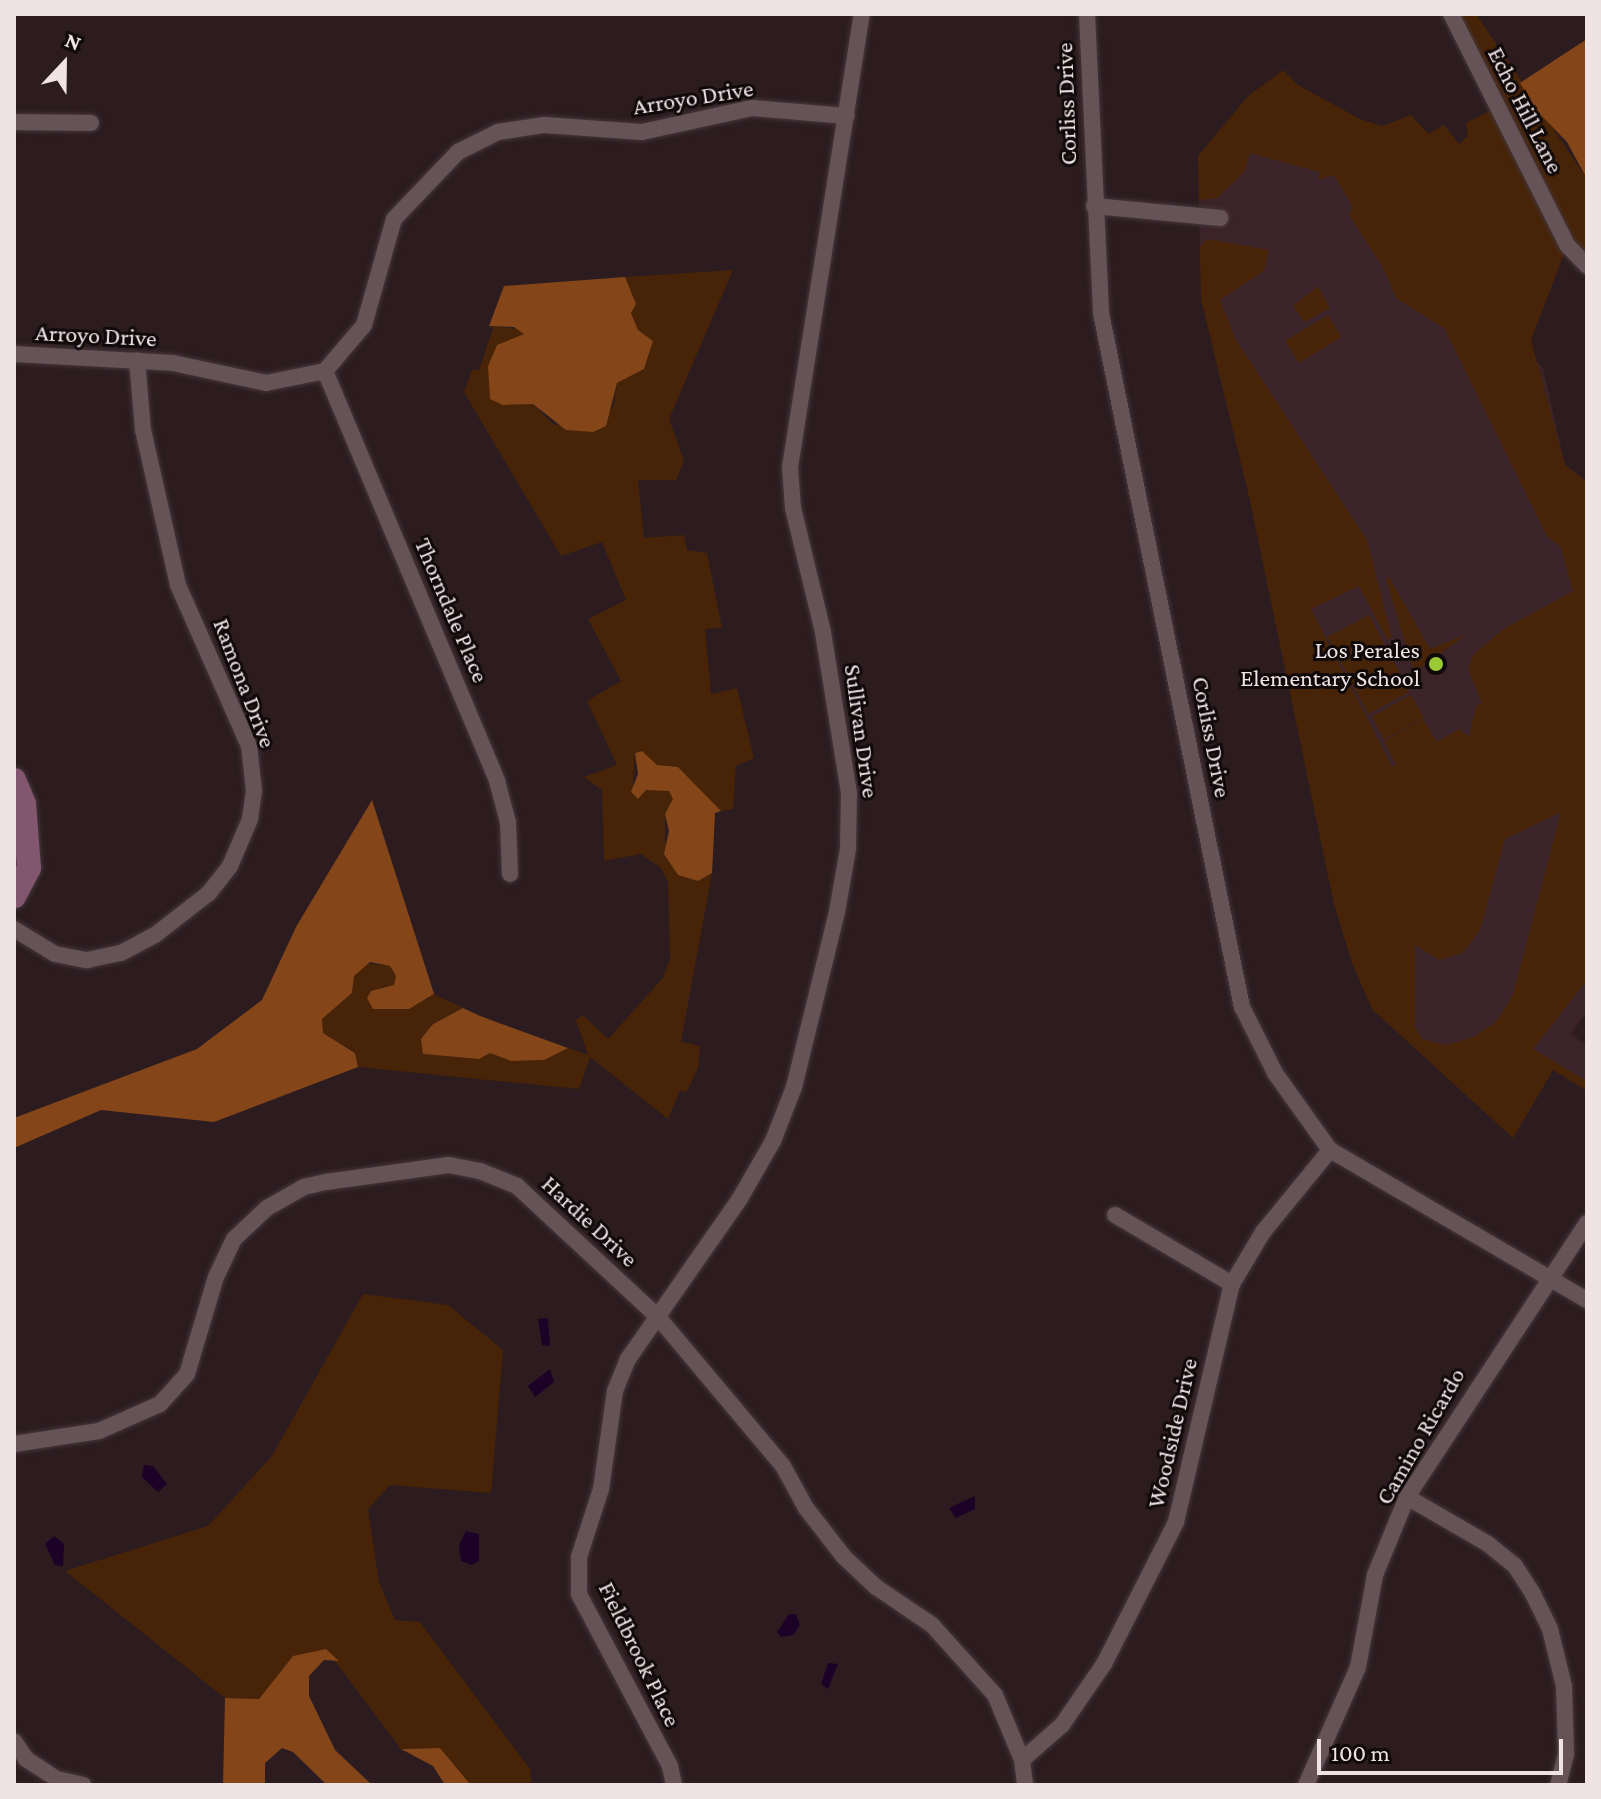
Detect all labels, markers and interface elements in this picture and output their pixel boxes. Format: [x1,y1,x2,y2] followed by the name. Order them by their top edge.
[24,24,104,104] north arrow
[62,27,85,56] text: N
[1049,42,1083,166] street label: Corliss Drive
[1482,42,1570,178] street label: Echo Hill Lane
[631,73,755,121] street label: Arroyo Drive
[35,317,157,353] street label: Arroyo Drive
[409,533,495,687] street label: Thorndale Place
[207,614,283,752] street label: Ramona Drive
[1240,636,1420,692] place label: Los Perales Elementary School
[1427,655,1445,673] marker: Los Perales Elementary School
[838,662,886,800] street label: Sullivan Drive
[1186,674,1238,800] street label: Corliss Drive
[536,1169,644,1273] street label: Hardie Drive
[1141,1355,1203,1511] street label: Woodside Drive
[1369,1362,1471,1510] street label: Camino Ricardo
[593,1577,687,1731] street label: Fieldbrook Place
[1321,1723,1567,1773] scale bar
[1331,1739,1390,1766] text: 100 m

